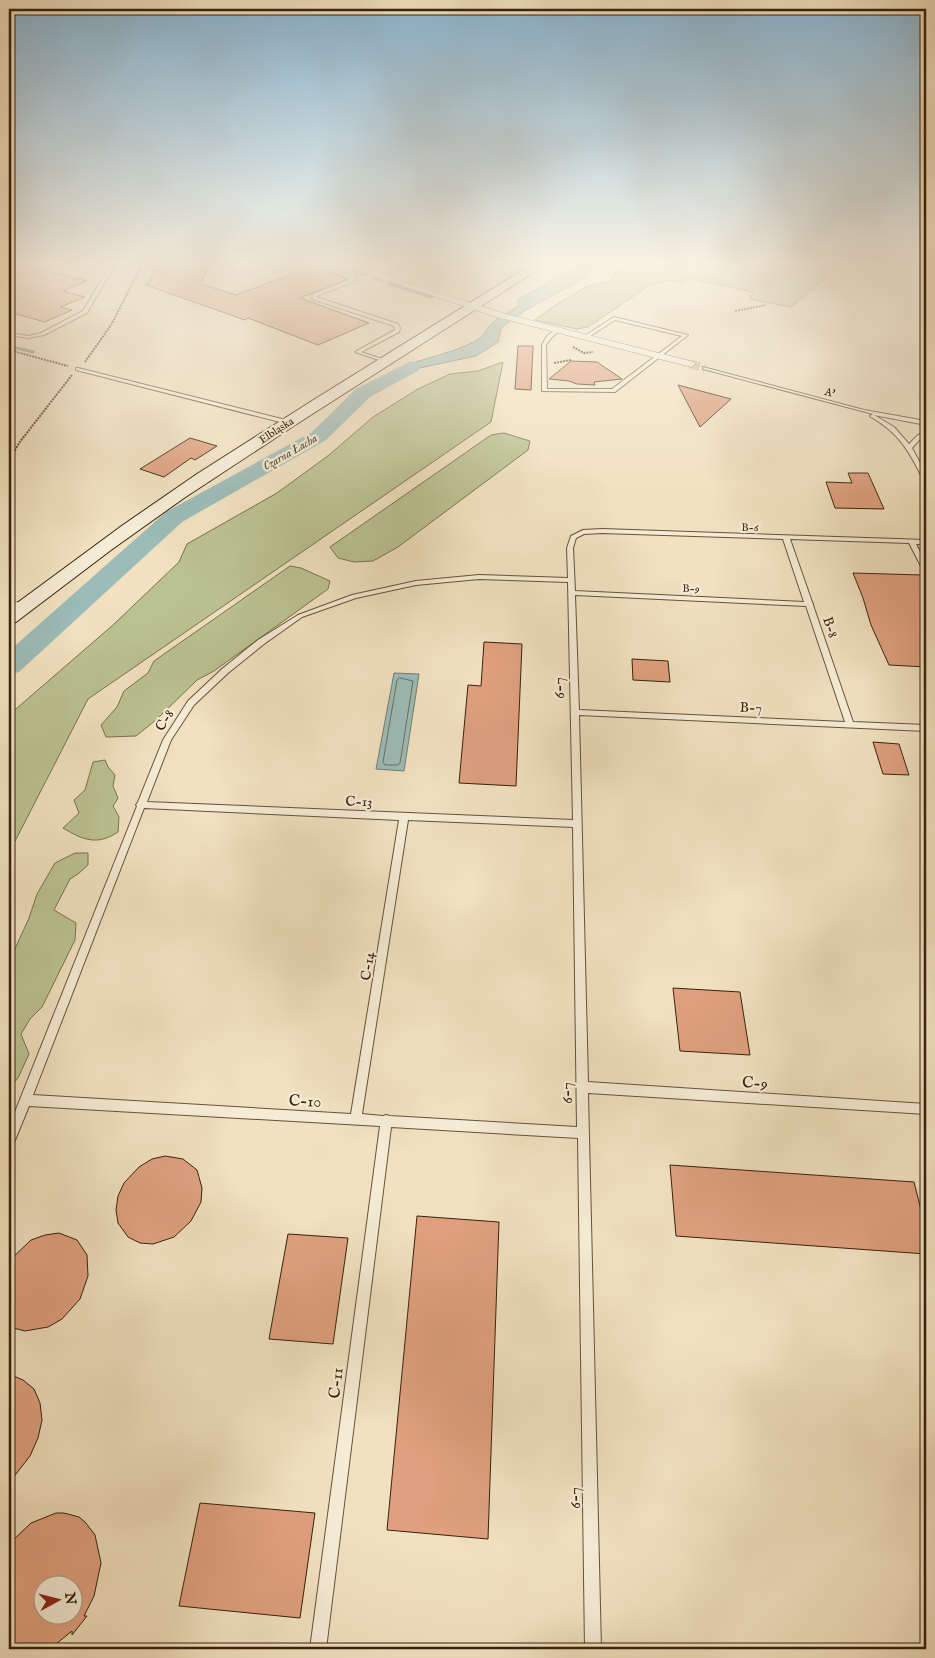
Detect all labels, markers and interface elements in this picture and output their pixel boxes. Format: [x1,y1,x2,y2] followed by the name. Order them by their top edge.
[822,385,836,401] street label: A'
[256,414,297,447] street label: Elbląska
[260,431,320,474] water label: Czarna Łacha
[741,521,759,535] street label: B-6
[682,582,700,596] street label: B-9
[818,614,842,640] street label: B-8
[550,677,570,699] street label: 6-7
[739,698,763,718] street label: B-7
[151,706,178,735] street label: C-8
[345,793,373,811] street label: C-13
[357,950,379,982] street label: C-14
[741,1073,768,1095] street label: C-9
[558,1082,578,1104] street label: 6-7
[288,1091,322,1113] street label: C-10
[325,1367,349,1400] street label: C-11
[566,1487,586,1509] street label: 6-7
[32,1576,82,1626] north arrow
[60,1590,80,1606] text: N

